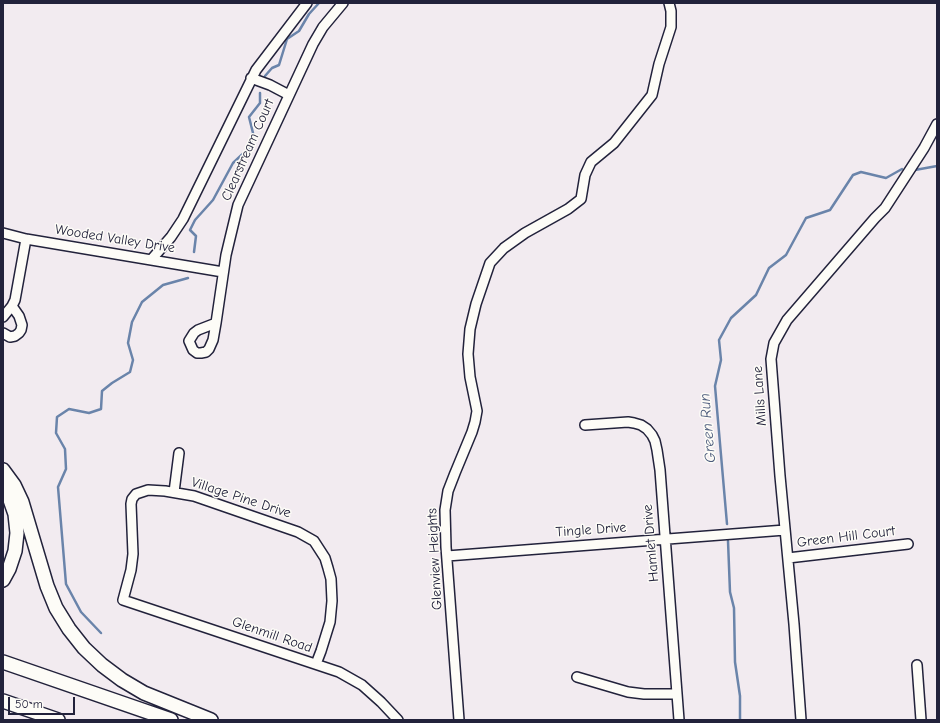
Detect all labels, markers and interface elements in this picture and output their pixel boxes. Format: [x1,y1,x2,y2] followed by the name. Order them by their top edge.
[218,96,278,204] street label: Clearstream Court
[54,221,176,257] street label: Wooded Valley Drive
[750,365,770,427] street label: Mills Lane
[696,392,720,464] water label: Green Run
[189,474,293,522] street label: Village Pine Drive
[639,504,663,582] street label: Hamlet Drive
[424,508,446,610] street label: Glenview Heights
[555,519,627,541] street label: Tingle Drive
[796,523,896,551] street label: Green Hill Court
[230,613,314,657] street label: Glenmill Road
[10,689,77,715] scale bar
[15,697,43,711] text: 50 m

